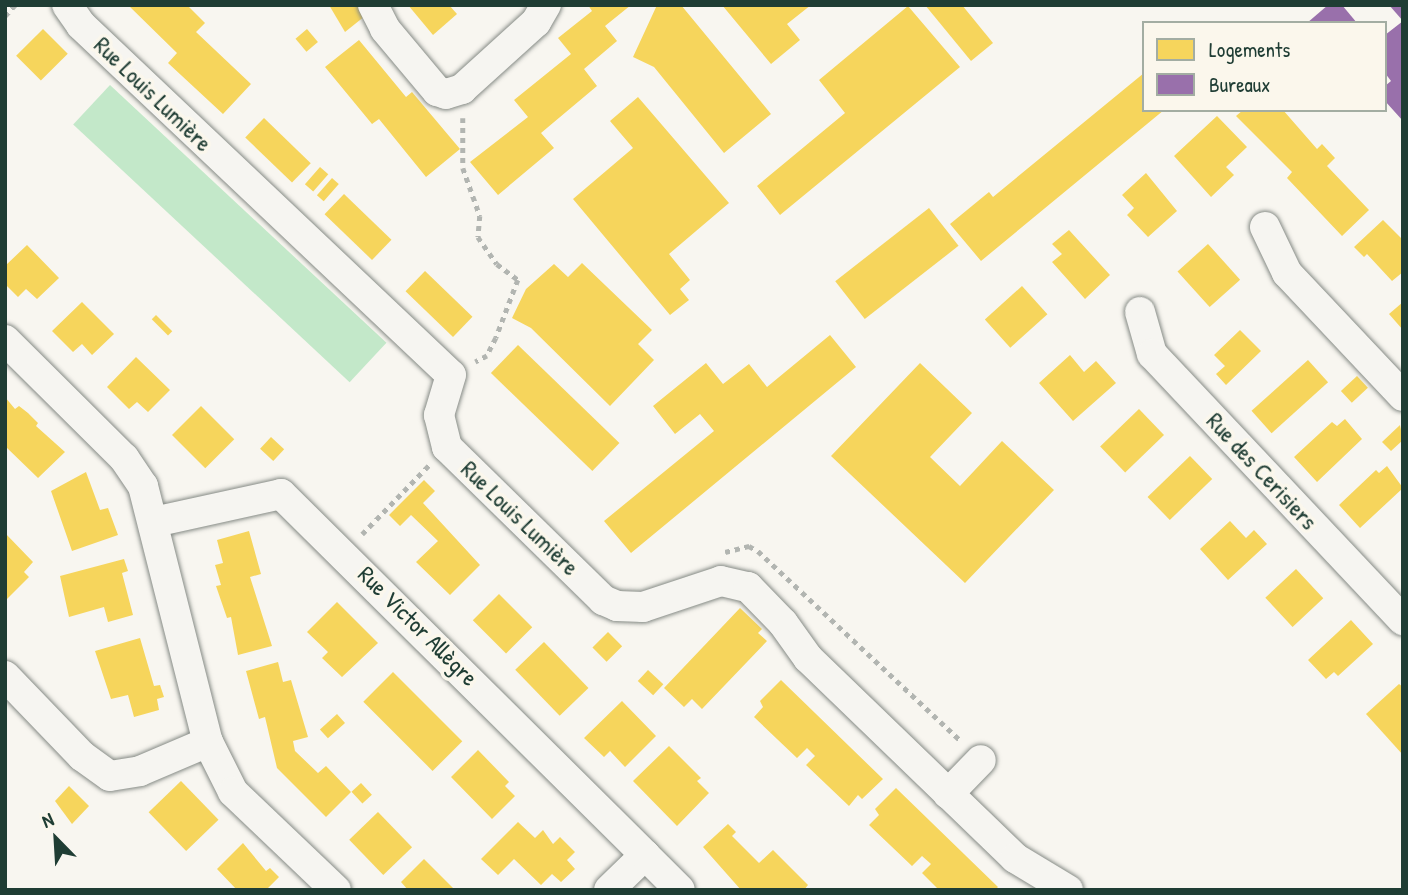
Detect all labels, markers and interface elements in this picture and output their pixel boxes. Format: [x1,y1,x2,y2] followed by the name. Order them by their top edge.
[1142,21,1387,112] legend
[88,31,218,157] street label: Rue Louis Lumière
[1209,35,1290,64] text: Logements
[1209,70,1271,99] text: Bureaux
[1201,407,1323,535] street label: Rue des Cerisiers
[455,455,585,581] street label: Rue Louis Lumière
[352,560,484,692] street label: Rue Victor Allègre
[21,804,91,874] north arrow
[38,806,57,834] text: N

